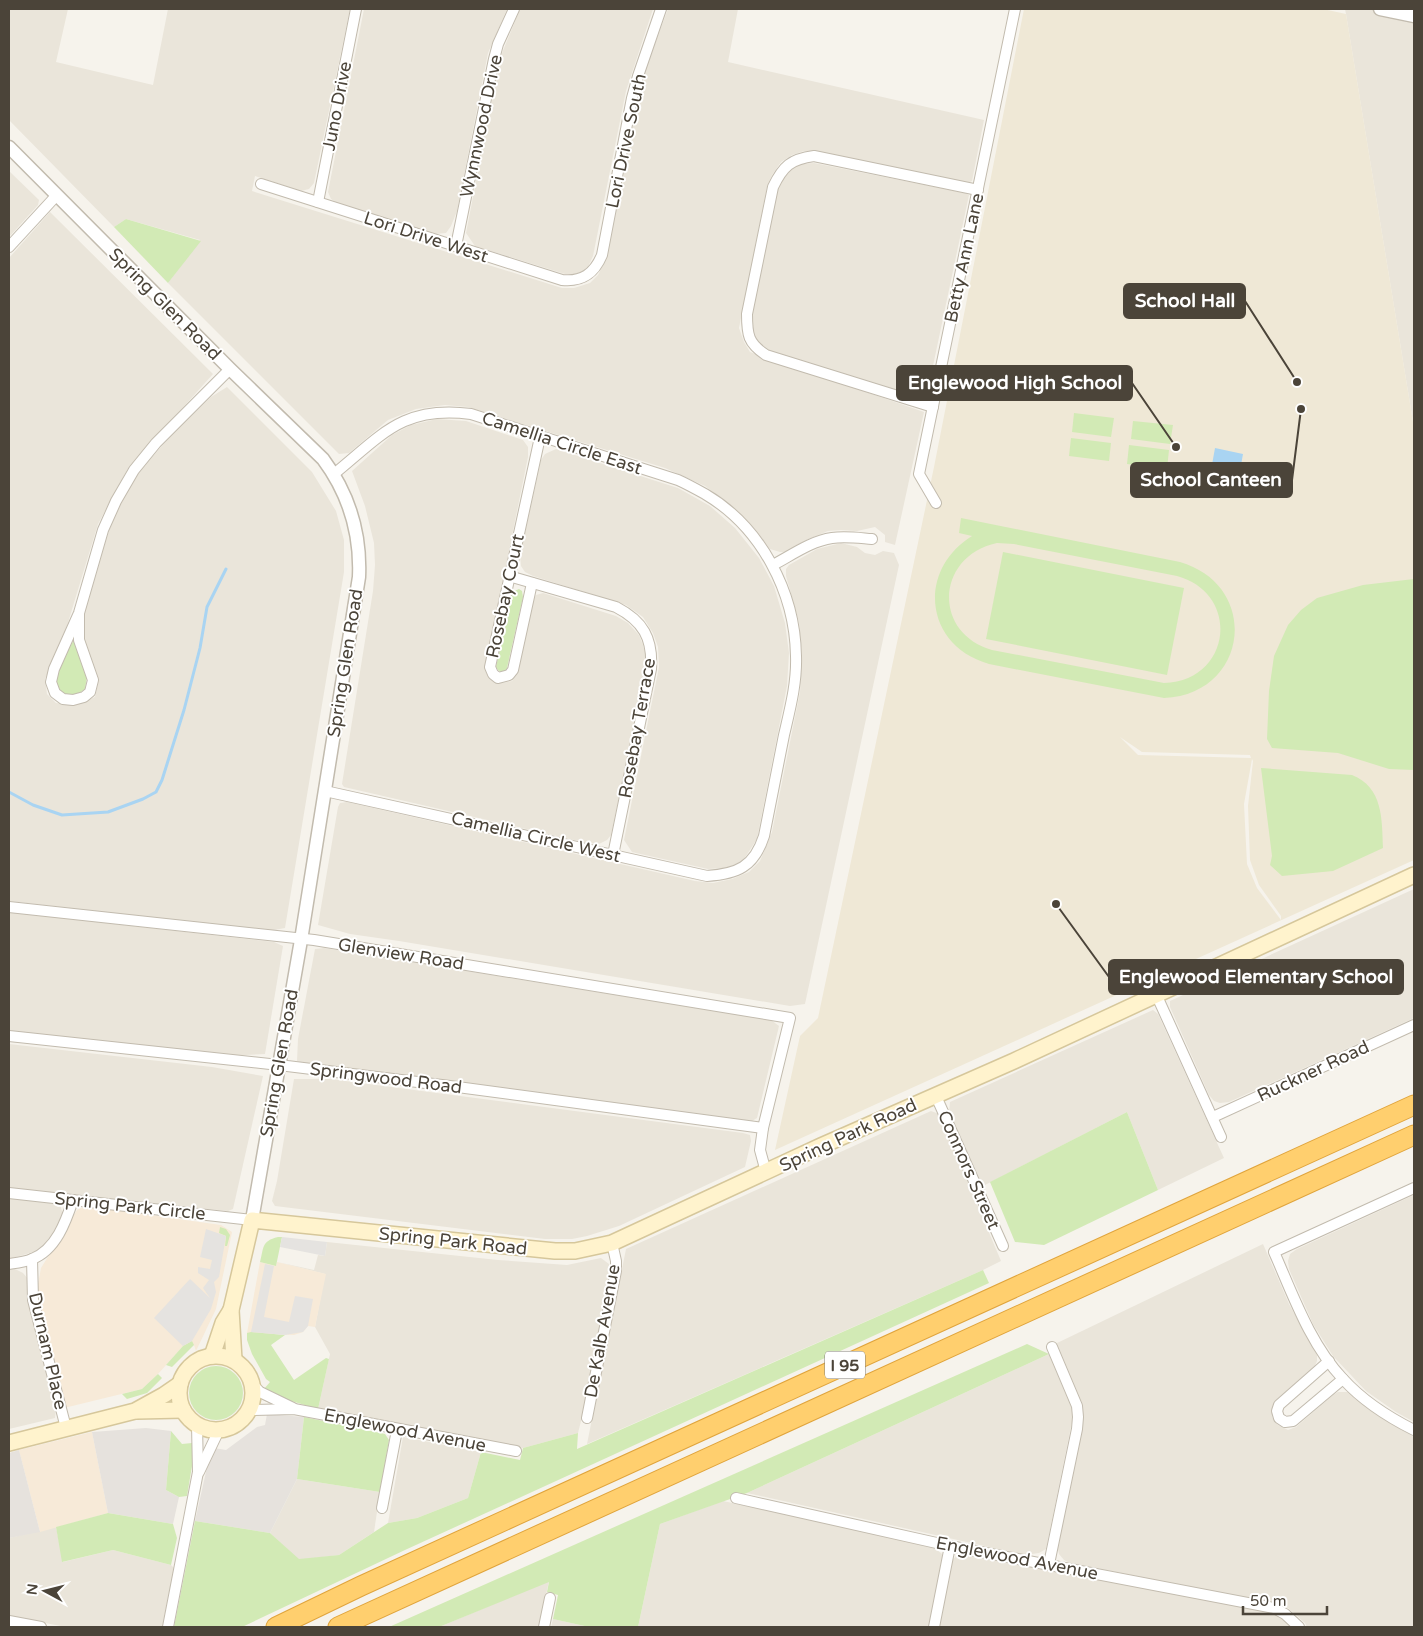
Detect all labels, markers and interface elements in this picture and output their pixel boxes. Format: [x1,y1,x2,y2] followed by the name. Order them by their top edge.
[455,52,507,200] street label: Wynnwood Drive
[318,60,356,152] street label: Juno Drive
[601,72,651,210] street label: Lori Drive South
[940,191,988,325] street label: Betty Ann Lane
[361,207,491,267] street label: Lori Drive West
[104,243,226,365] street label: Spring Glen Road
[1124,284,1245,318] callout: School Hall
[1135,290,1235,312] text: School Hall
[897,366,1132,400] callout: Englewood High School
[908,372,1122,395] text: Englewood High School
[479,407,645,479] street label: Camellia Circle East
[1131,463,1292,497] callout: School Canteen
[1140,469,1282,491] text: School Canteen
[481,532,529,660] street label: Rosebay Court
[322,587,368,739] street label: Spring Glen Road
[614,656,660,800] street label: Rosebay Terrace
[449,807,623,867] street label: Camellia Circle West
[336,933,466,975] street label: Glenview Road
[1109,960,1403,994] callout: Englewood Elementary School
[1119,966,1393,989] text: Englewood Elementary School
[255,987,303,1139] street label: Spring Glen Road
[1253,1035,1373,1107] street label: Ruckner Road
[309,1058,463,1098] street label: Springwood Road
[776,1094,920,1176] street label: Spring Park Road
[933,1107,1005,1233] street label: Connors Street
[53,1187,207,1225] street label: Spring Park Circle
[378,1222,528,1260] street label: Spring Park Road
[579,1263,625,1399] street label: De Kalb Avenue
[24,1290,72,1412] street label: Durnam Place
[825,1352,865,1378] road number: I 95
[322,1403,488,1457] street label: Englewood Avenue
[934,1531,1100,1585] street label: Englewood Avenue
[20,1566,70,1616] north arrow
[23,1583,42,1596] text: N
[1243,1584,1327,1616] scale bar
[1250,1592,1287,1610] text: 50 m

